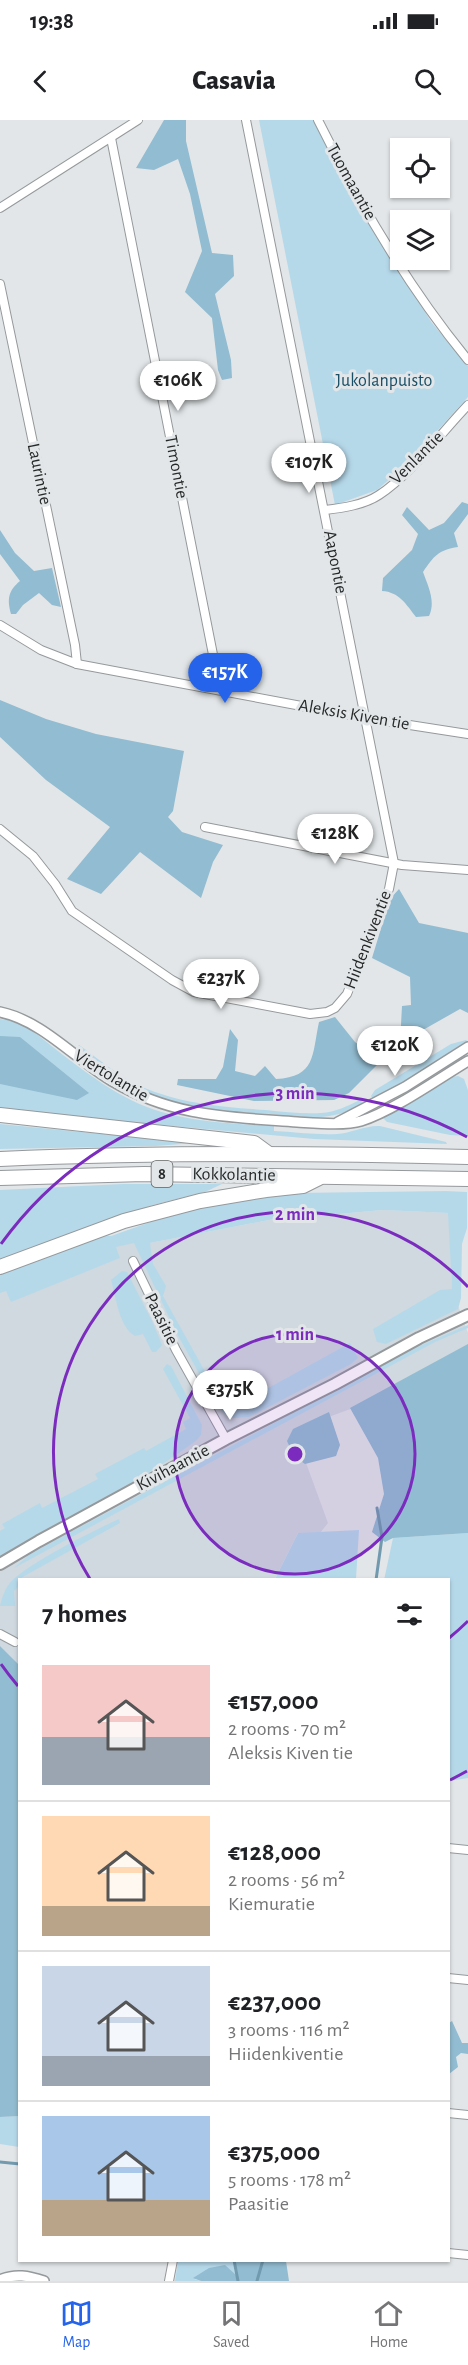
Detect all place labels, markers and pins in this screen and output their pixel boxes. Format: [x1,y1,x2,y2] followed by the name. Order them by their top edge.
[136,361,220,412] pin: €106K
[267,443,351,494] pin: €107K
[183,653,267,704] pin: €157K
[293,814,377,865] pin: €128K
[179,959,263,1010] pin: €237K
[353,1026,437,1077] pin: €120K
[188,1370,272,1421] pin: €375K
[285,1444,305,1464] centre of rings

